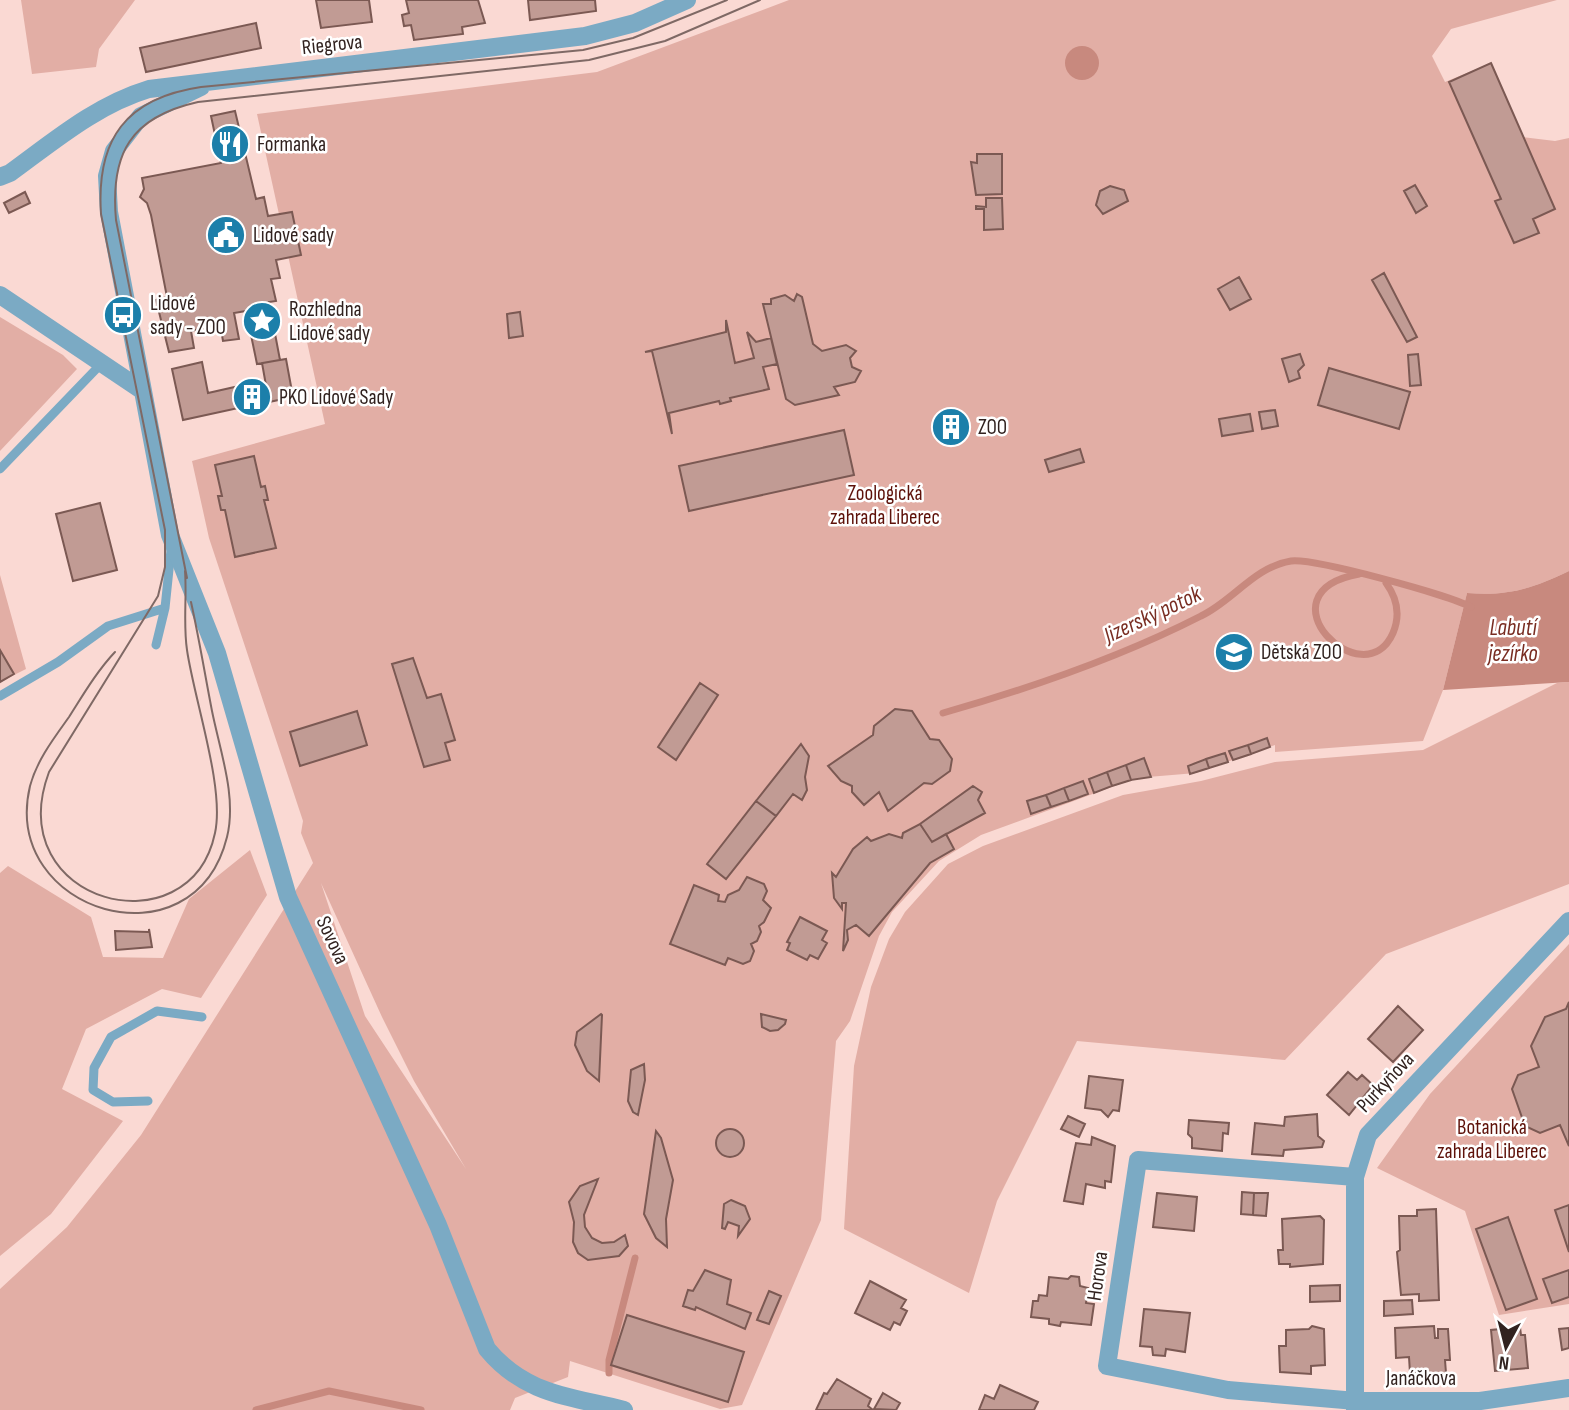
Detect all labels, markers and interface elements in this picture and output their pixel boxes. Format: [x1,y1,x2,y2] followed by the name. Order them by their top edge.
[301,29,363,60] street label: Riegrova
[209,123,251,165] restaurant icon: Formanka
[257,132,326,157] place label: Formanka
[205,214,247,256] public building icon: Lidové sady
[253,223,334,248] place label: Lidové sady
[150,291,226,340] place label: Lidové sady - ZOO
[102,294,144,336] bus stop icon: Lidové sady - ZOO
[289,297,370,346] place label: Rozhledna Lidové sady
[241,300,283,342] place icon: Rozhledna Lidové sady
[231,376,273,418] building icon: PKO Lidové Sady
[279,385,393,410] place label: PKO Lidové Sady
[930,406,972,448] building icon: ZOO
[978,415,1007,440] place label: ZOO
[830,481,940,530] park label: Zoologická zahrada Liberec
[1097,580,1207,650] water label: Jizerský potok
[1486,614,1538,668] water label: Labutí jezírko
[1213,631,1255,673] school or university icon: Dětská ZOO
[1261,640,1342,665] place label: Dětská ZOO
[311,912,354,968] street label: Sovova
[1351,1047,1419,1118] street label: Purkyňova
[1437,1115,1547,1164] park label: Botanická zahrada Liberec
[1082,1250,1113,1302] street label: Horova
[1471,1312,1541,1382] north arrow
[1498,1350,1511,1374] text: N
[1385,1366,1456,1391] street label: Janáčkova

